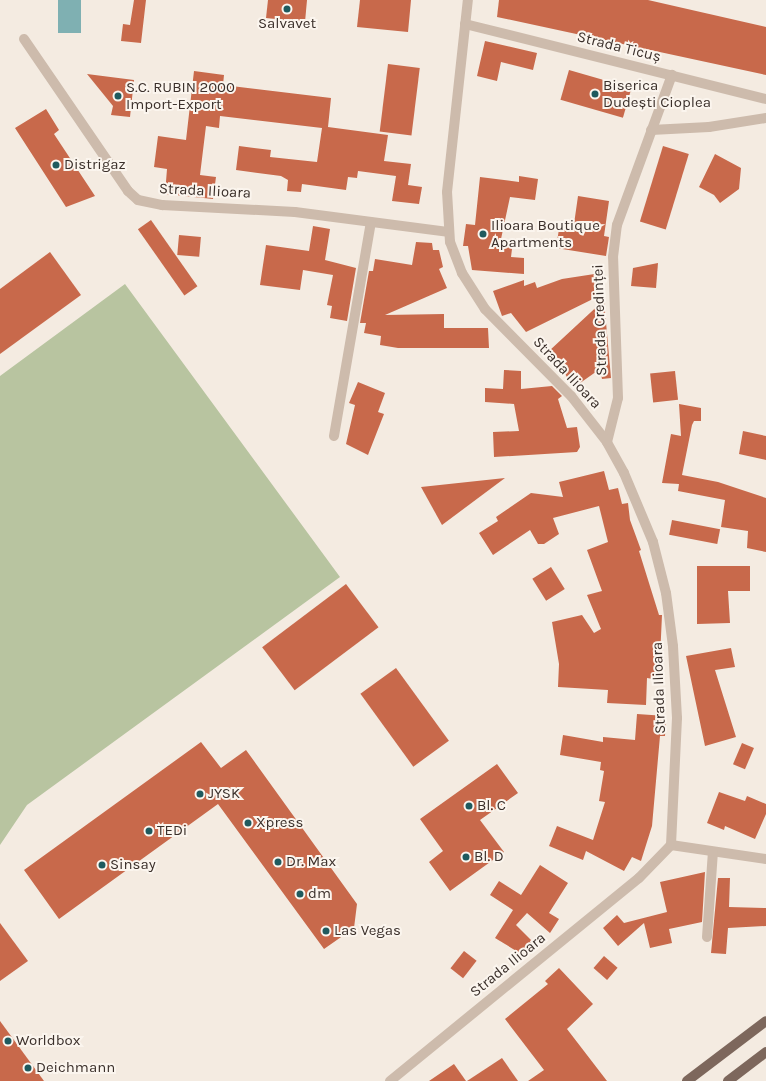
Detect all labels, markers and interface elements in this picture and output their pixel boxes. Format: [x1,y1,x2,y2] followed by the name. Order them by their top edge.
[282,4,292,14] marker: Salvavet
[258,15,316,33] place label: Salvavet
[575,28,663,66] street label: Strada Ticuș
[603,76,711,111] place label: Biserica Dudești Cioplea
[126,78,235,113] place label: S.C. RUBIN 2000 Import-Export
[590,89,600,99] marker: Biserica Dudești Cioplea
[113,91,123,101] marker: S.C. RUBIN 2000 Import-Export
[64,156,126,174] place label: Distrigaz
[51,160,61,170] marker: Distrigaz
[159,180,251,202] street label: Strada Ilioara
[491,216,600,251] place label: Ilioara Boutique Apartments
[478,229,488,239] marker: Ilioara Boutique Apartments
[589,264,611,376] street label: Strada Credinței
[529,333,605,413] street label: Strada Ilioara
[648,642,670,734] street label: Strada Ilioara
[208,785,240,803] place label: JYSK
[195,789,205,799] marker: JYSK
[477,797,506,815] place label: Bl. C
[464,801,474,811] marker: Bl. C
[256,814,303,832] place label: Xpress
[243,818,253,828] marker: Xpress
[157,822,187,840] place label: TEDi
[144,826,154,836] marker: TEDi
[474,848,504,866] place label: Bl. D
[461,852,471,862] marker: Bl. D
[286,853,336,871] place label: Dr. Max
[110,856,156,874] place label: Sinsay
[273,857,283,867] marker: Dr. Max
[97,860,107,870] marker: Sinsay
[308,885,331,903] place label: dm
[295,889,305,899] marker: dm
[334,922,401,940] place label: Las Vegas
[321,926,331,936] marker: Las Vegas
[467,929,549,1001] street label: Strada Ilioara
[16,1032,80,1050] place label: Worldbox
[3,1036,13,1046] marker: Worldbox
[36,1059,115,1077] place label: Deichmann
[23,1063,33,1073] marker: Deichmann

